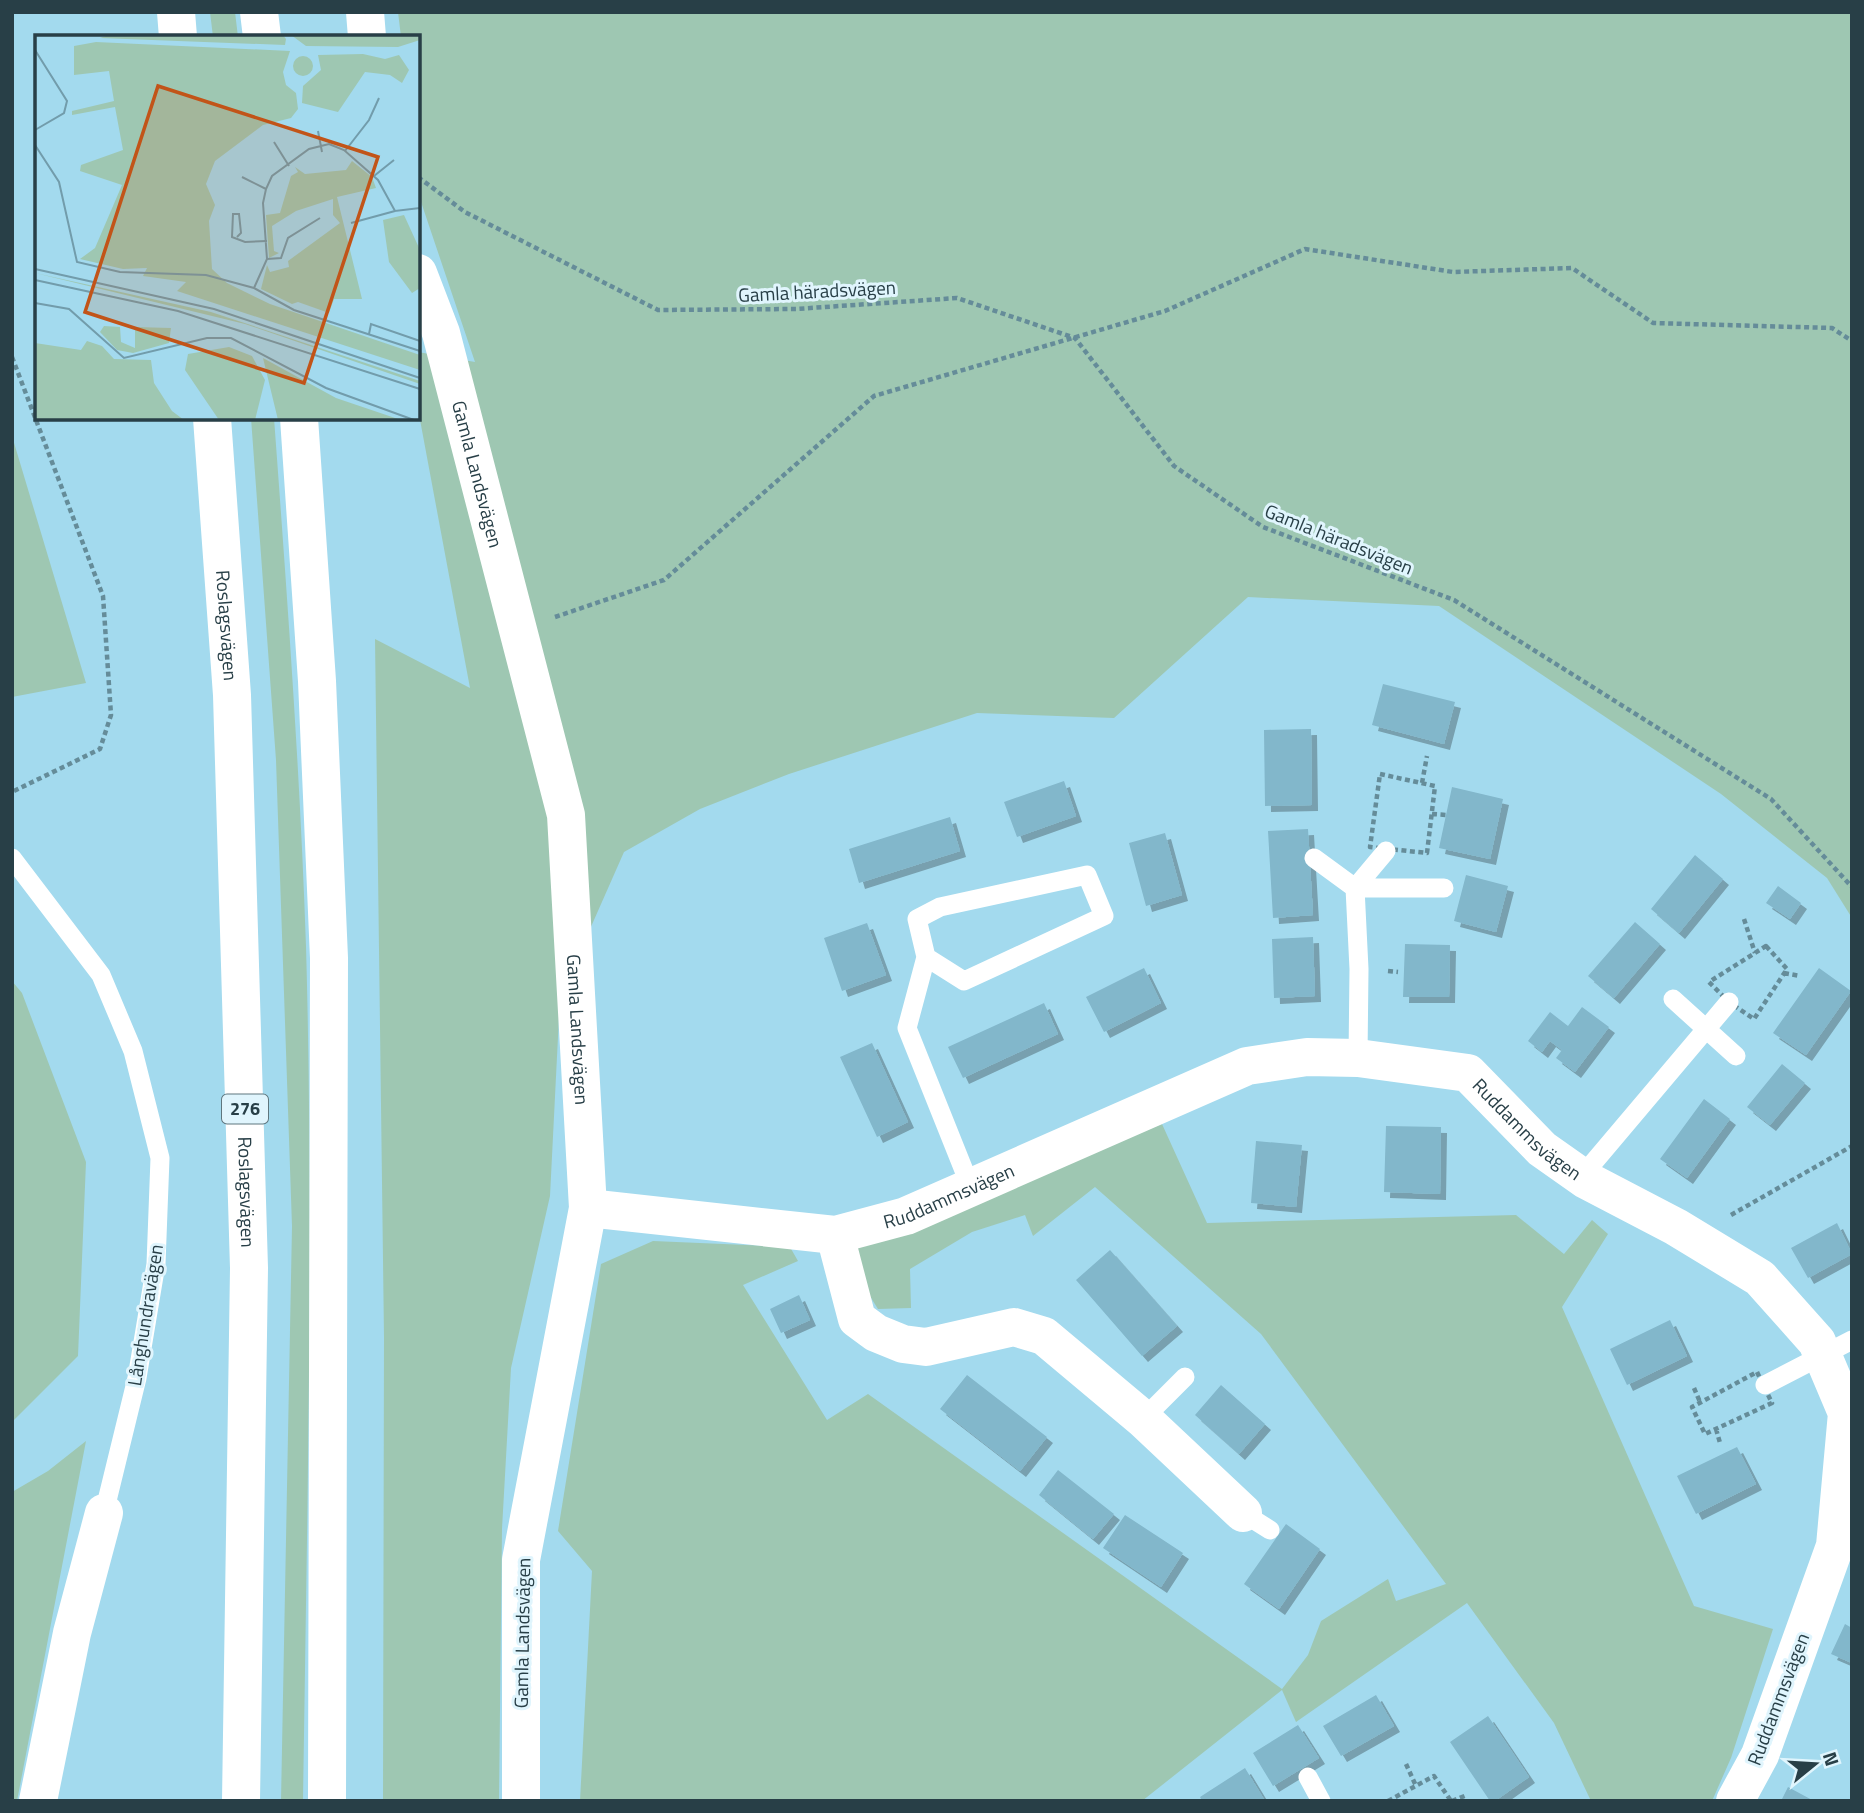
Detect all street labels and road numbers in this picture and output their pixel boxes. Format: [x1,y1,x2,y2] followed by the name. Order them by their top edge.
[737,272,897,309] street label: Gamla häradsvägen
[445,397,511,551] street label: Gamla Landsvägen
[1261,496,1418,582] street label: Gamla häradsvägen
[209,569,246,682] street label: Roslagsvägen
[560,953,597,1106] street label: Gamla Landsvägen
[1466,1071,1588,1187] street label: Ruddammsvägen
[222,1094,268,1124] road number: 276
[231,1136,263,1248] street label: Roslagsvägen
[880,1155,1019,1235] street label: Ruddammsvägen
[119,1242,170,1388] street label: Långhundravägen
[506,1557,537,1709] street label: Gamla Landsvägen
[1739,1628,1816,1769] street label: Ruddammsvägen

